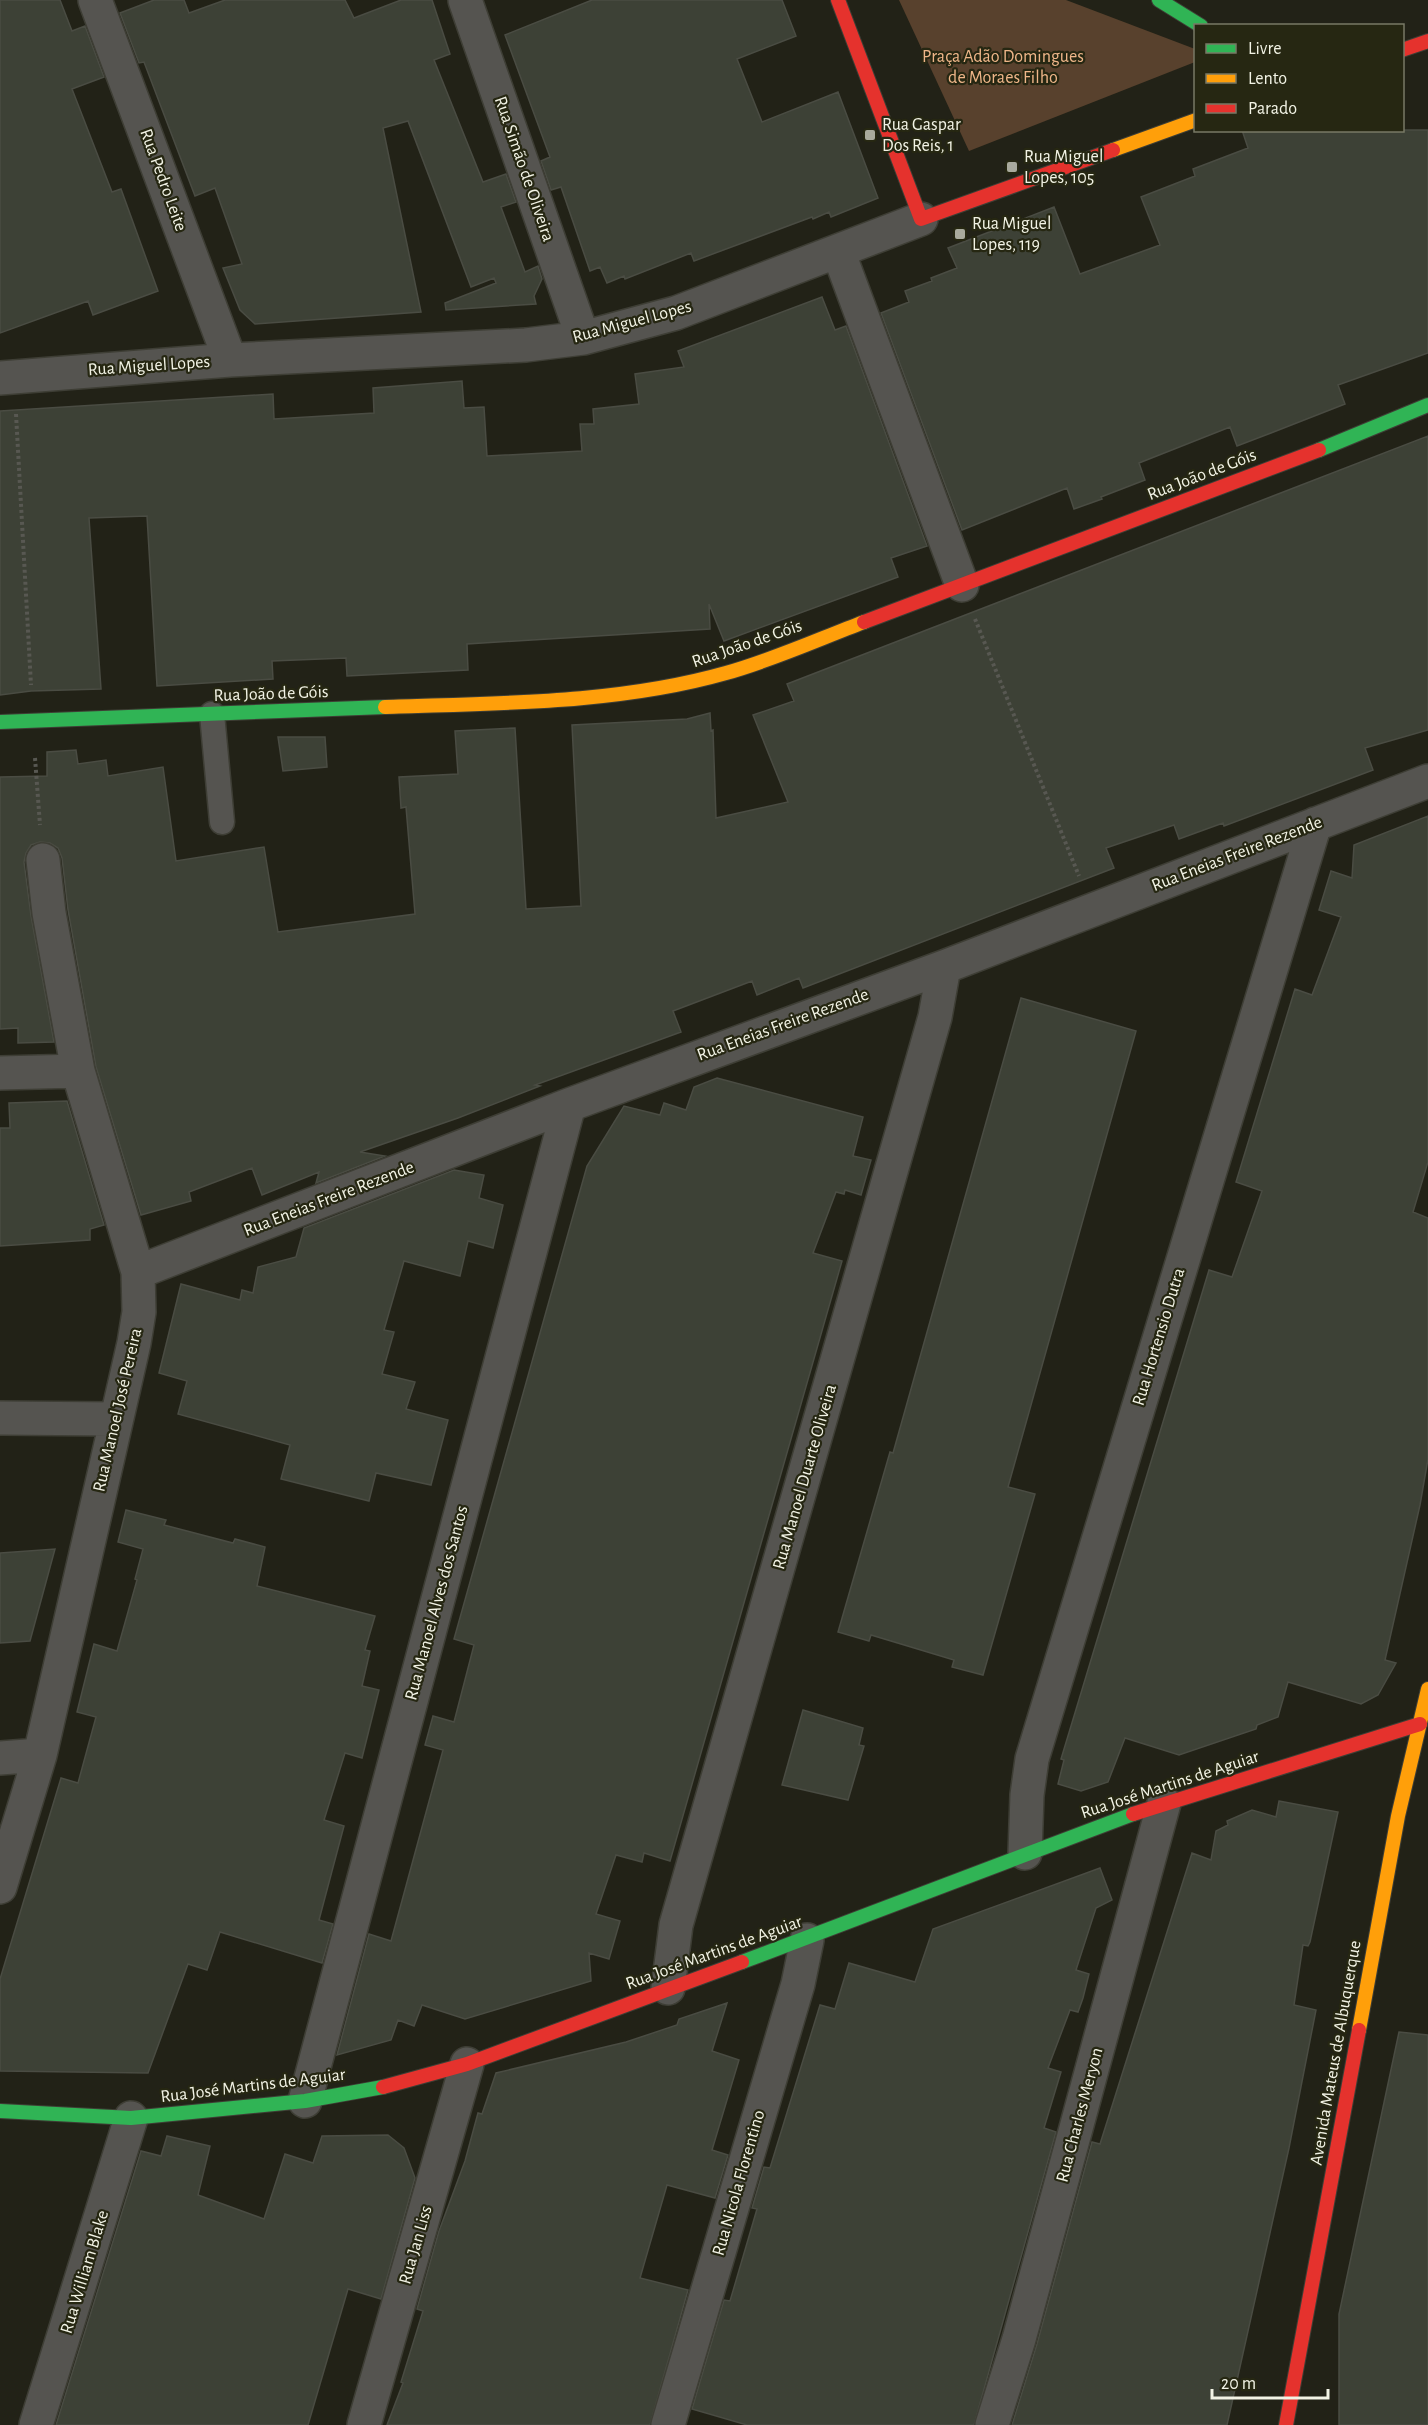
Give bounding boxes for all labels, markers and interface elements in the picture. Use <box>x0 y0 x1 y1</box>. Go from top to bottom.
legend <box>1194 24 1404 132</box>
text: Livre <box>1248 40 1282 58</box>
park label: Praça Adão Domingues de Moraes Filho <box>922 48 1084 87</box>
text: Lento <box>1248 70 1287 88</box>
street label: Rua Simão de Oliveira <box>491 94 557 244</box>
text: Parado <box>1248 100 1297 118</box>
place label: Rua Gaspar Dos Reis, 1 <box>882 116 961 155</box>
street label: Rua Pedro Leite <box>136 126 190 234</box>
marker: Rua Gaspar Dos Reis, 1 <box>863 128 877 142</box>
place label: Rua Miguel Lopes, 105 <box>1024 148 1103 187</box>
marker: Rua Miguel Lopes, 105 <box>1005 160 1019 174</box>
place label: Rua Miguel Lopes, 119 <box>972 215 1051 254</box>
marker: Rua Miguel Lopes, 119 <box>953 227 967 241</box>
street label: Rua Miguel Lopes <box>571 297 693 347</box>
street label: Rua Miguel Lopes <box>87 353 211 379</box>
street label: Rua João de Góis <box>1145 446 1259 504</box>
street label: Rua João de Góis <box>690 617 804 671</box>
street label: Rua João de Góis <box>213 683 329 705</box>
street label: Rua Eneias Freire Rezende <box>1149 813 1325 895</box>
street label: Rua Eneias Freire Rezende <box>695 986 871 1064</box>
street label: Rua Eneias Freire Rezende <box>241 1158 417 1240</box>
street label: Rua Hortensio Dutra <box>1130 1266 1188 1408</box>
street label: Rua Manoel José Pereira <box>90 1326 146 1494</box>
street label: Rua Manoel Duarte Oliveira <box>770 1382 840 1572</box>
street label: Rua Manoel Alves dos Santos <box>402 1504 472 1702</box>
street label: Rua José Martins de Aguiar <box>1079 1748 1262 1822</box>
street label: Rua José Martins de Aguiar <box>623 1913 805 1993</box>
street label: Avenida Mateus de Albuquerque <box>1307 1939 1365 2167</box>
street label: Rua Charles Meryon <box>1053 2046 1107 2184</box>
street label: Rua José Martins de Aguiar <box>159 2066 347 2106</box>
street label: Rua Nicola Florentino <box>710 2108 768 2258</box>
street label: Rua Jan Liss <box>396 2204 436 2286</box>
street label: Rua William Blake <box>58 2208 112 2336</box>
scale bar <box>1212 2362 1328 2400</box>
text: 20 m <box>1221 2375 1256 2393</box>

